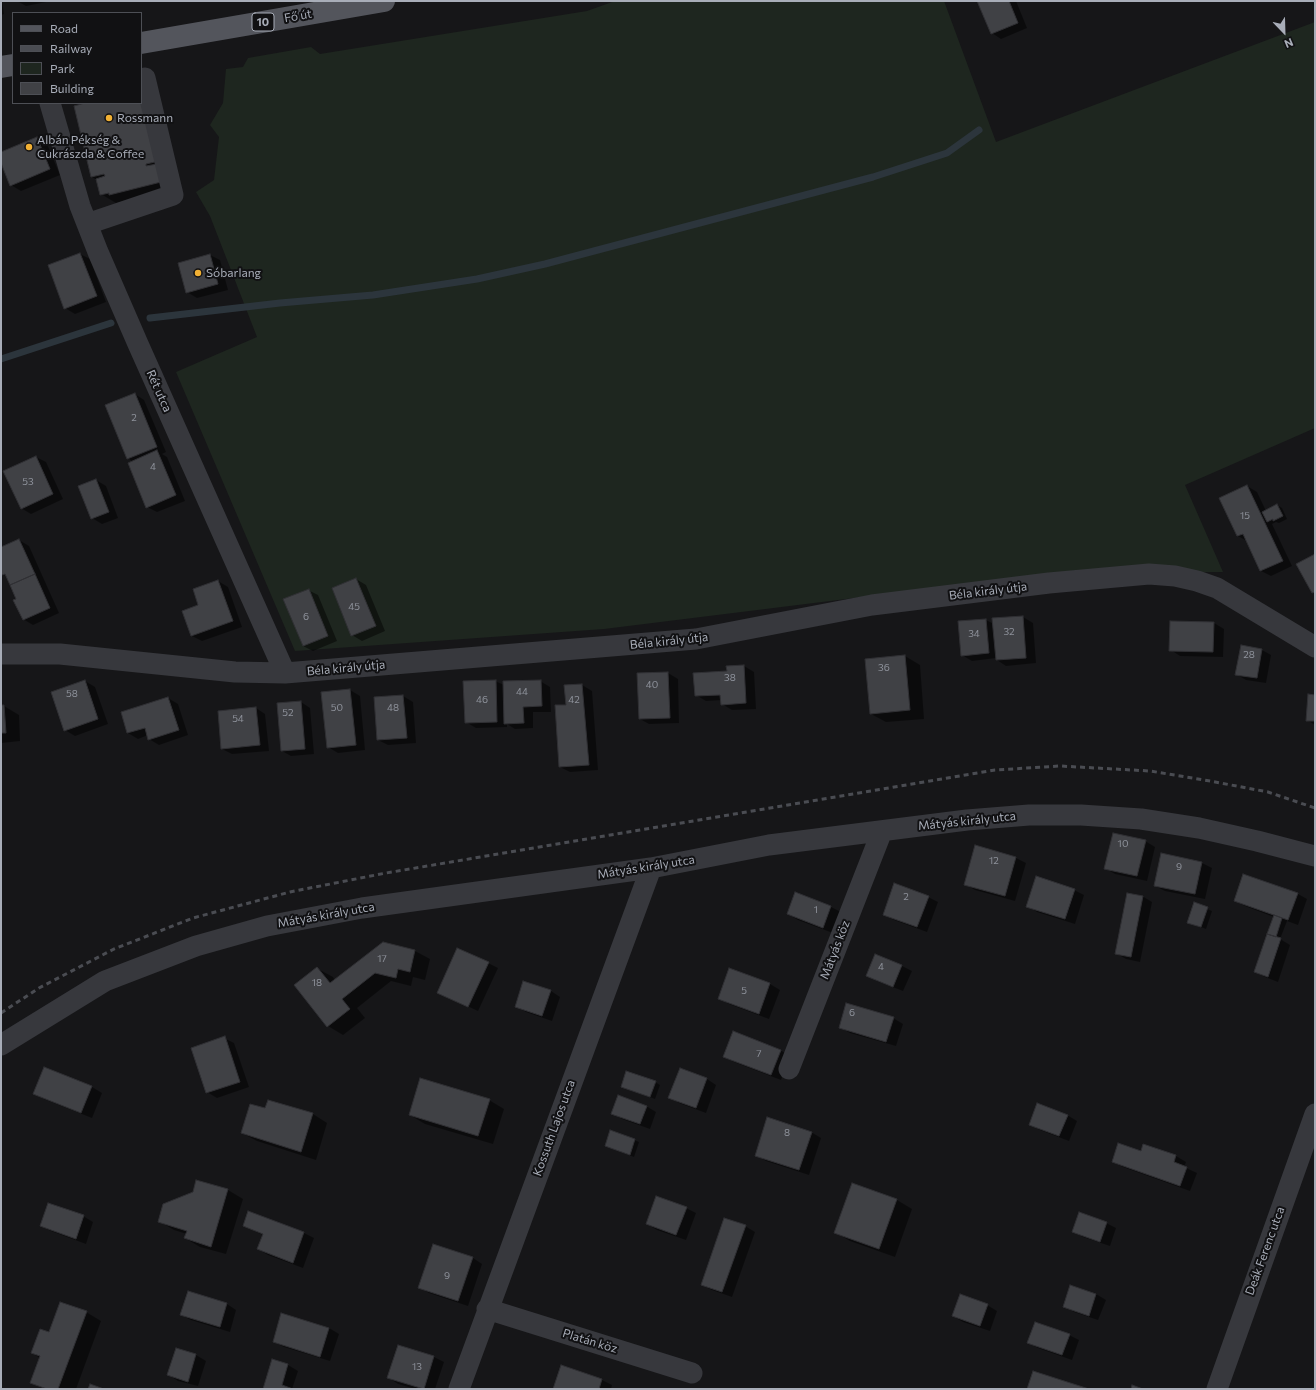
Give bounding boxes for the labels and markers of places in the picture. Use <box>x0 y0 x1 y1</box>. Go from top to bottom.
place label: Rossmann <box>117 111 173 125</box>
marker: Rossmann <box>104 113 114 123</box>
place label: Albán Pékség & Cukrászda & Coffee <box>37 133 144 161</box>
marker: Albán Pékség & Cukrászda & Coffee <box>24 142 34 152</box>
place label: Sóbarlang <box>206 266 261 280</box>
marker: Sóbarlang <box>193 268 203 278</box>

